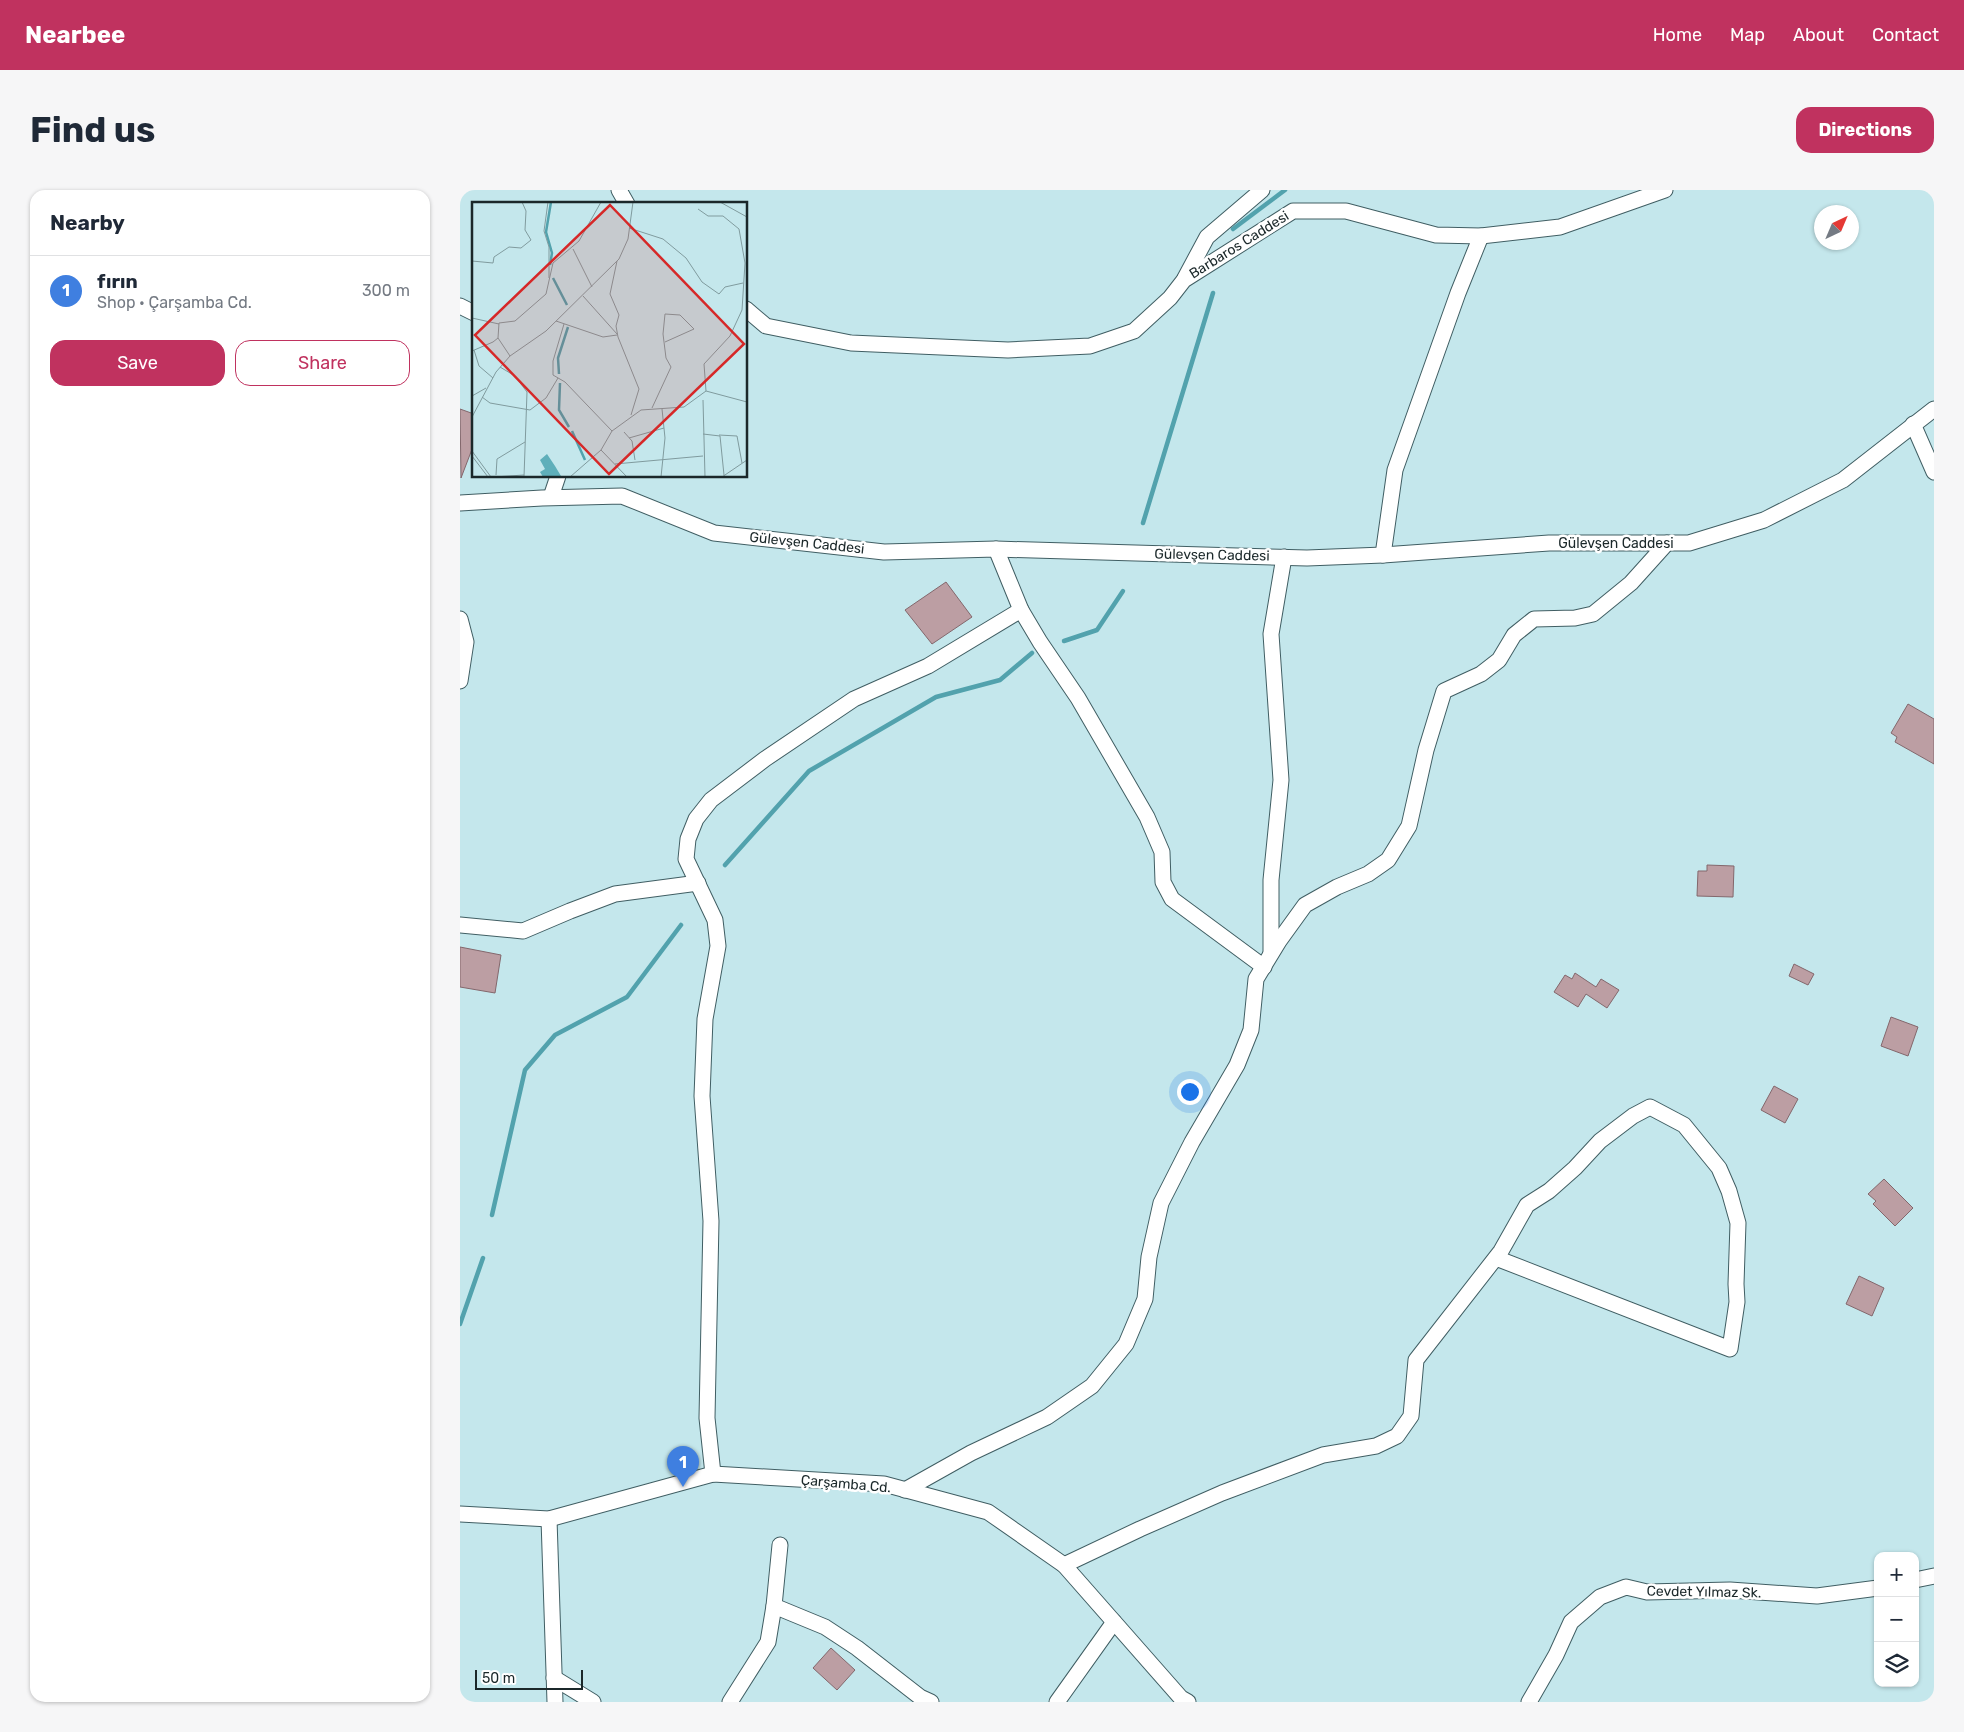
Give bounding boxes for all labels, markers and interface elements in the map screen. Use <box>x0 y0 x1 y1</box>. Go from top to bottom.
text: Nearbee <box>25 21 125 49</box>
text: Home <box>1653 24 1702 46</box>
text: Map <box>1730 24 1765 46</box>
text: About <box>1793 24 1844 46</box>
text: Contact <box>1872 24 1939 46</box>
button: Directions <box>1796 107 1934 153</box>
text: Find us <box>30 109 155 151</box>
inset map <box>472 202 748 478</box>
north arrow <box>1814 205 1859 250</box>
street label: Barbaros Caddesi <box>1186 207 1292 283</box>
text: Nearby <box>50 210 125 235</box>
text: fırın <box>97 270 138 293</box>
text: 1 <box>62 281 70 300</box>
text: 300 m <box>362 281 410 300</box>
text: Shop · Çarşamba Cd. <box>97 293 252 312</box>
button: Save <box>50 340 225 386</box>
button: Share <box>235 340 410 386</box>
street label: Gülevşen Caddesi <box>749 529 865 557</box>
street label: Gülevşen Caddesi <box>1558 535 1674 552</box>
street label: Gülevşen Caddesi <box>1154 545 1270 565</box>
your location <box>1177 1079 1203 1105</box>
pin: 1 <box>667 1446 699 1487</box>
street label: Çarşamba Cd. <box>800 1472 892 1496</box>
map controls <box>1874 1552 1919 1687</box>
button: + <box>1874 1552 1919 1597</box>
street label: Cevdet Yılmaz Sk. <box>1646 1582 1762 1602</box>
button: − <box>1874 1597 1919 1642</box>
button: layers <box>1874 1642 1919 1687</box>
scale bar <box>475 1667 582 1690</box>
text: 50 m <box>482 1670 515 1687</box>

